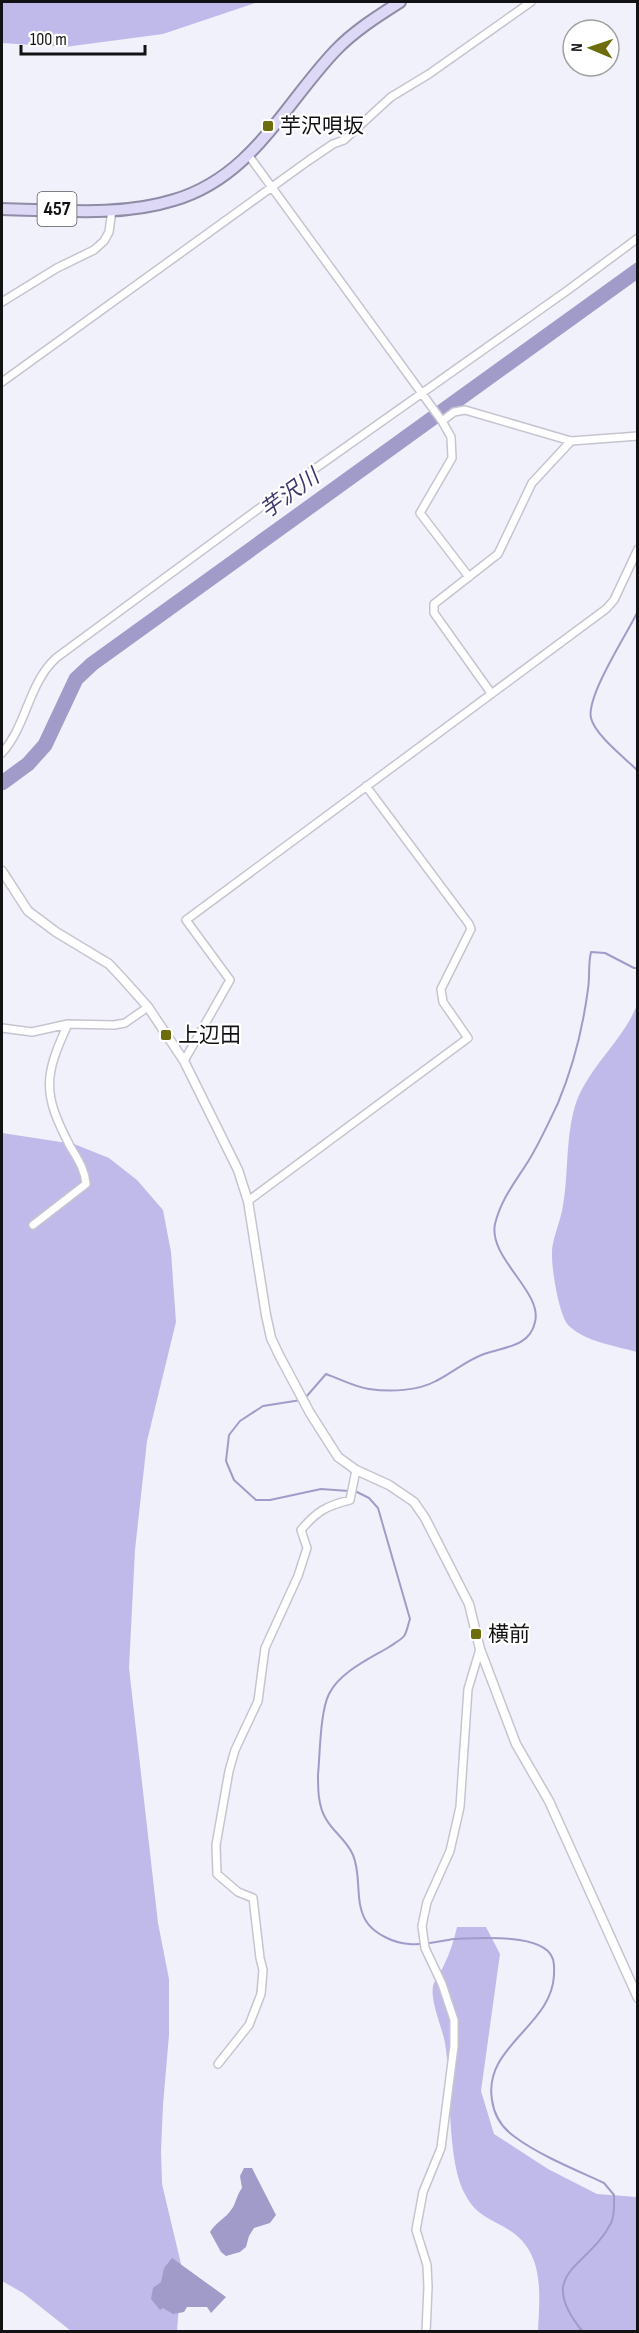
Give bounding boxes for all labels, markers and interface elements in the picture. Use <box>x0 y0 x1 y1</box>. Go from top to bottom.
scale bar <box>21 18 146 56</box>
north arrow <box>561 18 621 78</box>
text: 100 m <box>30 29 67 50</box>
text: N <box>568 43 587 52</box>
place label: 芋沢唄坂 <box>280 114 364 139</box>
marker: 芋沢唄坂 <box>261 119 275 133</box>
road number: 457 <box>38 192 76 226</box>
water label: 芋沢川 <box>255 463 326 524</box>
place label: 上辺田 <box>178 1023 241 1048</box>
marker: 上辺田 <box>159 1028 173 1042</box>
place label: 横前 <box>488 1622 530 1647</box>
marker: 横前 <box>469 1627 483 1641</box>

